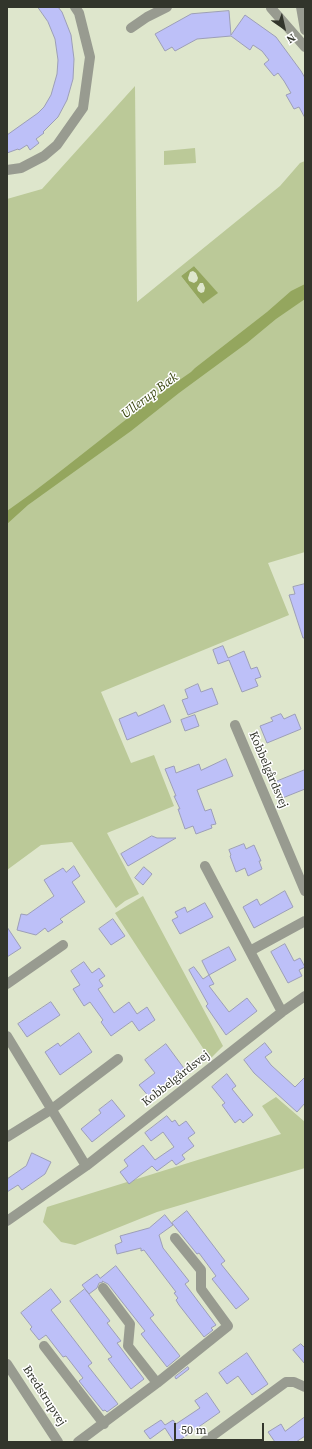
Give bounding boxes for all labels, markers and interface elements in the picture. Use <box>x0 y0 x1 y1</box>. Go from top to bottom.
north arrow <box>264 8 304 48</box>
text: N <box>283 30 299 47</box>
water label: Ullerup Bæk <box>119 370 181 422</box>
street label: Kobbelgårdsvej <box>245 730 291 810</box>
street label: Kobbelgårdsvej <box>139 1048 213 1110</box>
street label: Bredstrupvej <box>19 1363 69 1429</box>
scale bar <box>176 1415 266 1441</box>
text: 50 m <box>181 1422 207 1438</box>

